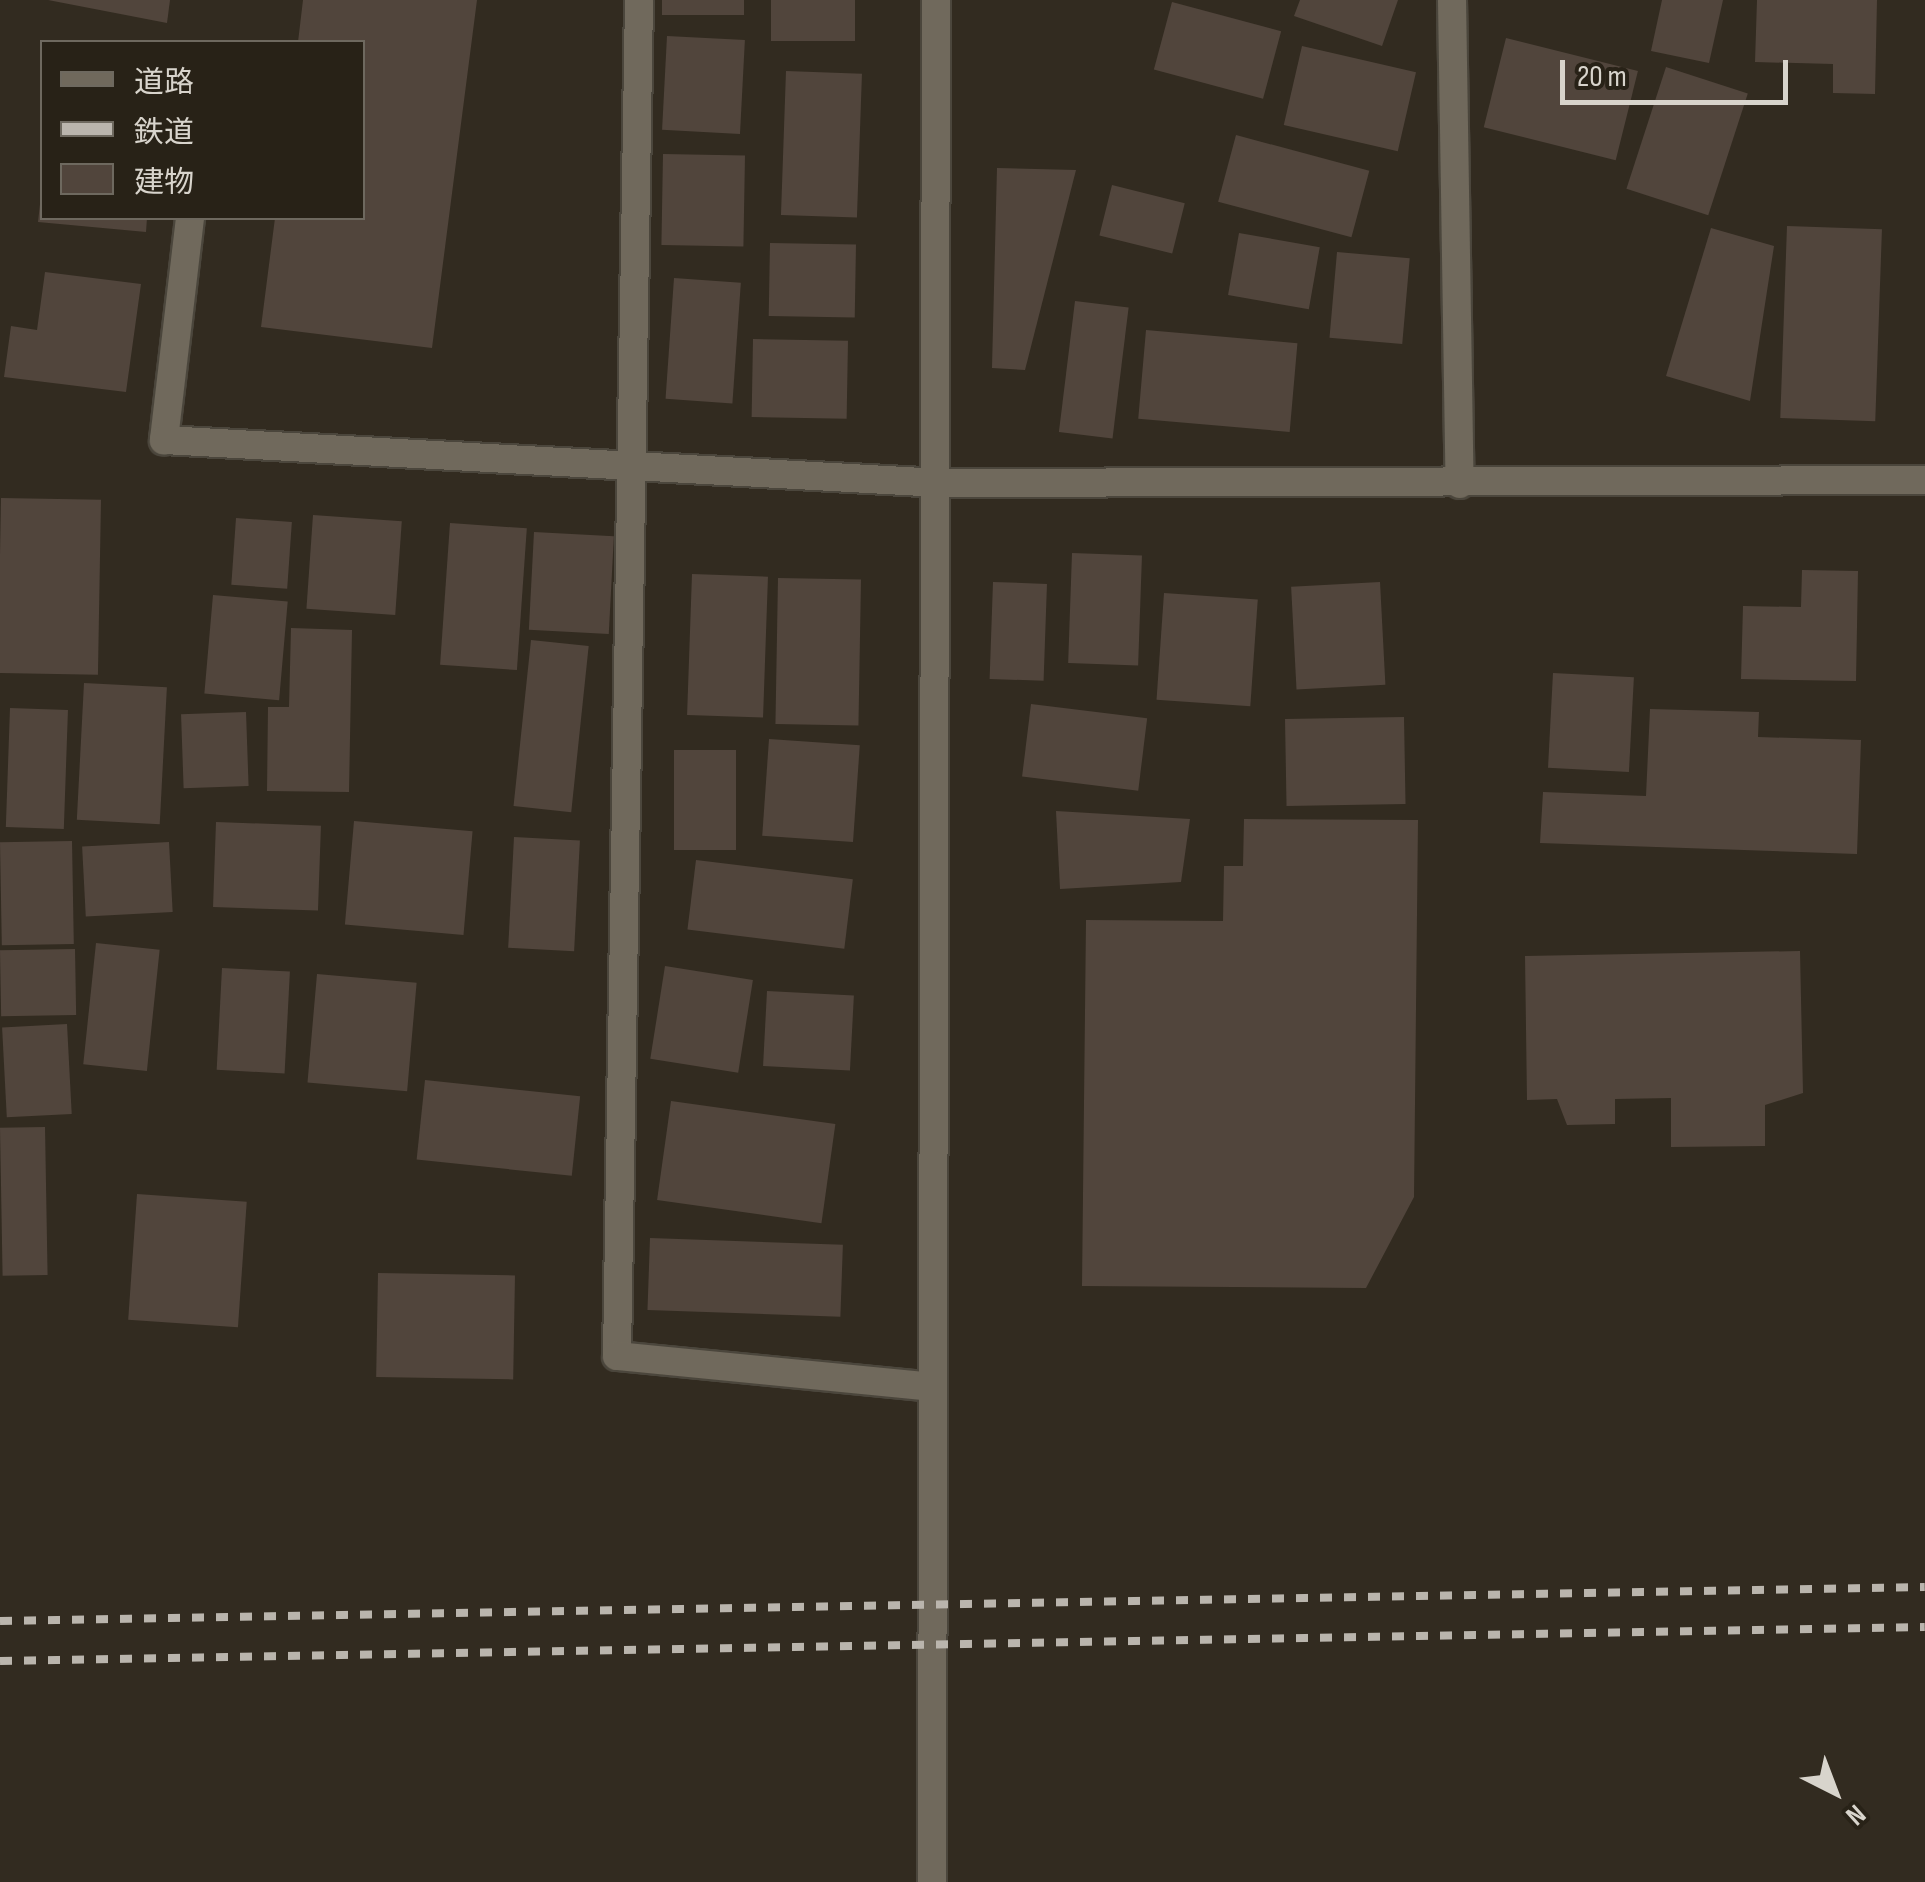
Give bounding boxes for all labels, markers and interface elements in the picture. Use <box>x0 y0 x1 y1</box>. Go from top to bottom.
legend <box>40 40 365 220</box>
scale bar <box>1565 40 1792 102</box>
text: 20 m <box>1577 59 1627 95</box>
text: 道路 <box>134 65 194 101</box>
text: 鉄道 <box>134 115 194 151</box>
text: 建物 <box>134 165 194 201</box>
north arrow <box>1785 1742 1885 1842</box>
text: N <box>1839 1797 1872 1832</box>

